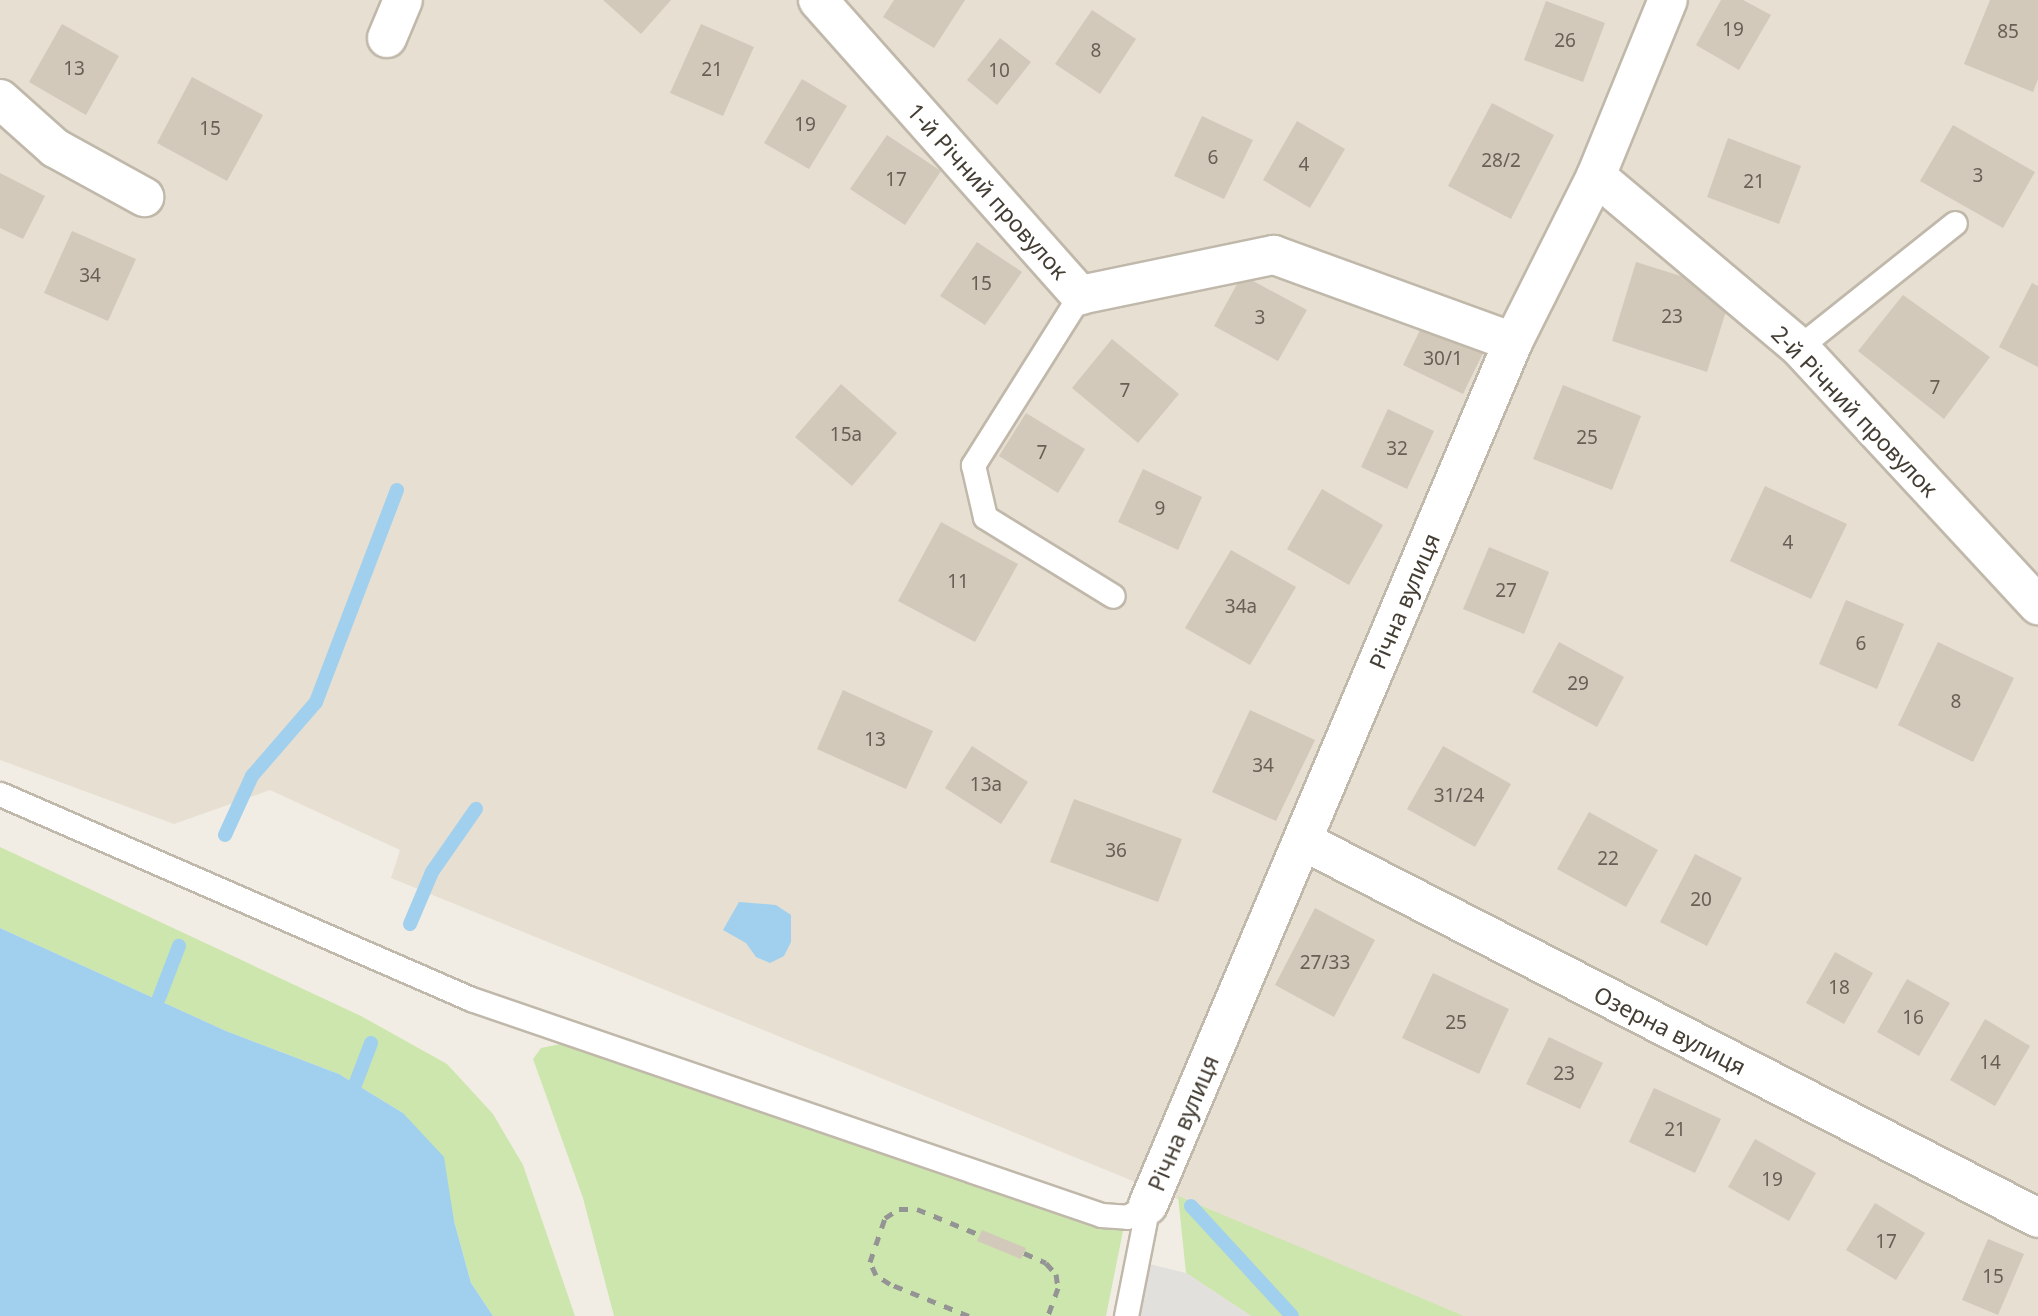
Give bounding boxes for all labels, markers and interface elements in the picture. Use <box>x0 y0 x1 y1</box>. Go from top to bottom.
house number: 19 <box>1722 19 1744 41</box>
house number: 85 <box>1997 21 2019 43</box>
house number: 26 <box>1554 30 1576 52</box>
house number: 8 <box>1091 40 1101 62</box>
house number: 13 <box>63 58 85 80</box>
house number: 21 <box>701 59 723 81</box>
house number: 10 <box>988 60 1010 82</box>
street label: 1-й Річний провулок <box>902 97 1074 285</box>
house number: 19 <box>794 114 816 136</box>
house number: 15 <box>199 118 221 140</box>
house number: 6 <box>1208 147 1218 169</box>
house number: 28/2 <box>1481 150 1521 172</box>
house number: 4 <box>1299 154 1309 176</box>
house number: 3 <box>1973 165 1983 187</box>
house number: 17 <box>885 169 907 191</box>
house number: 21 <box>1743 171 1765 193</box>
house number: 34 <box>79 265 101 287</box>
house number: 15 <box>970 273 992 295</box>
house number: 23 <box>1661 306 1683 328</box>
house number: 3 <box>1255 307 1265 329</box>
street label: 2-й Річний провулок <box>1766 320 1944 502</box>
house number: 30/1 <box>1423 348 1463 370</box>
house number: 7 <box>1930 377 1940 399</box>
house number: 7 <box>1120 380 1130 402</box>
house number: 15а <box>830 424 862 446</box>
house number: 25 <box>1576 427 1598 449</box>
house number: 32 <box>1386 438 1408 460</box>
house number: 7 <box>1037 442 1047 464</box>
house number: 9 <box>1155 498 1165 520</box>
street label: Річна вулиця <box>1363 529 1445 673</box>
house number: 4 <box>1783 532 1793 554</box>
house number: 11 <box>947 571 969 593</box>
house number: 27 <box>1495 580 1517 602</box>
house number: 34а <box>1225 596 1257 618</box>
house number: 6 <box>1856 633 1866 655</box>
house number: 29 <box>1567 673 1589 695</box>
house number: 8 <box>1951 691 1961 713</box>
house number: 13 <box>864 729 886 751</box>
house number: 34 <box>1252 755 1274 777</box>
house number: 13а <box>970 774 1002 796</box>
house number: 31/24 <box>1434 785 1484 807</box>
house number: 36 <box>1105 840 1127 862</box>
house number: 22 <box>1597 848 1619 870</box>
house number: 20 <box>1690 889 1712 911</box>
house number: 27/33 <box>1300 952 1350 974</box>
house number: 18 <box>1828 977 1850 999</box>
street label: Озерна вулиця <box>1589 980 1751 1080</box>
house number: 16 <box>1902 1007 1924 1029</box>
house number: 25 <box>1445 1012 1467 1034</box>
street label: Річна вулиця <box>1142 1051 1224 1195</box>
house number: 14 <box>1979 1052 2001 1074</box>
house number: 23 <box>1553 1063 1575 1085</box>
house number: 21 <box>1664 1119 1686 1141</box>
house number: 19 <box>1761 1169 1783 1191</box>
house number: 17 <box>1875 1231 1897 1253</box>
house number: 15 <box>1982 1266 2004 1288</box>

